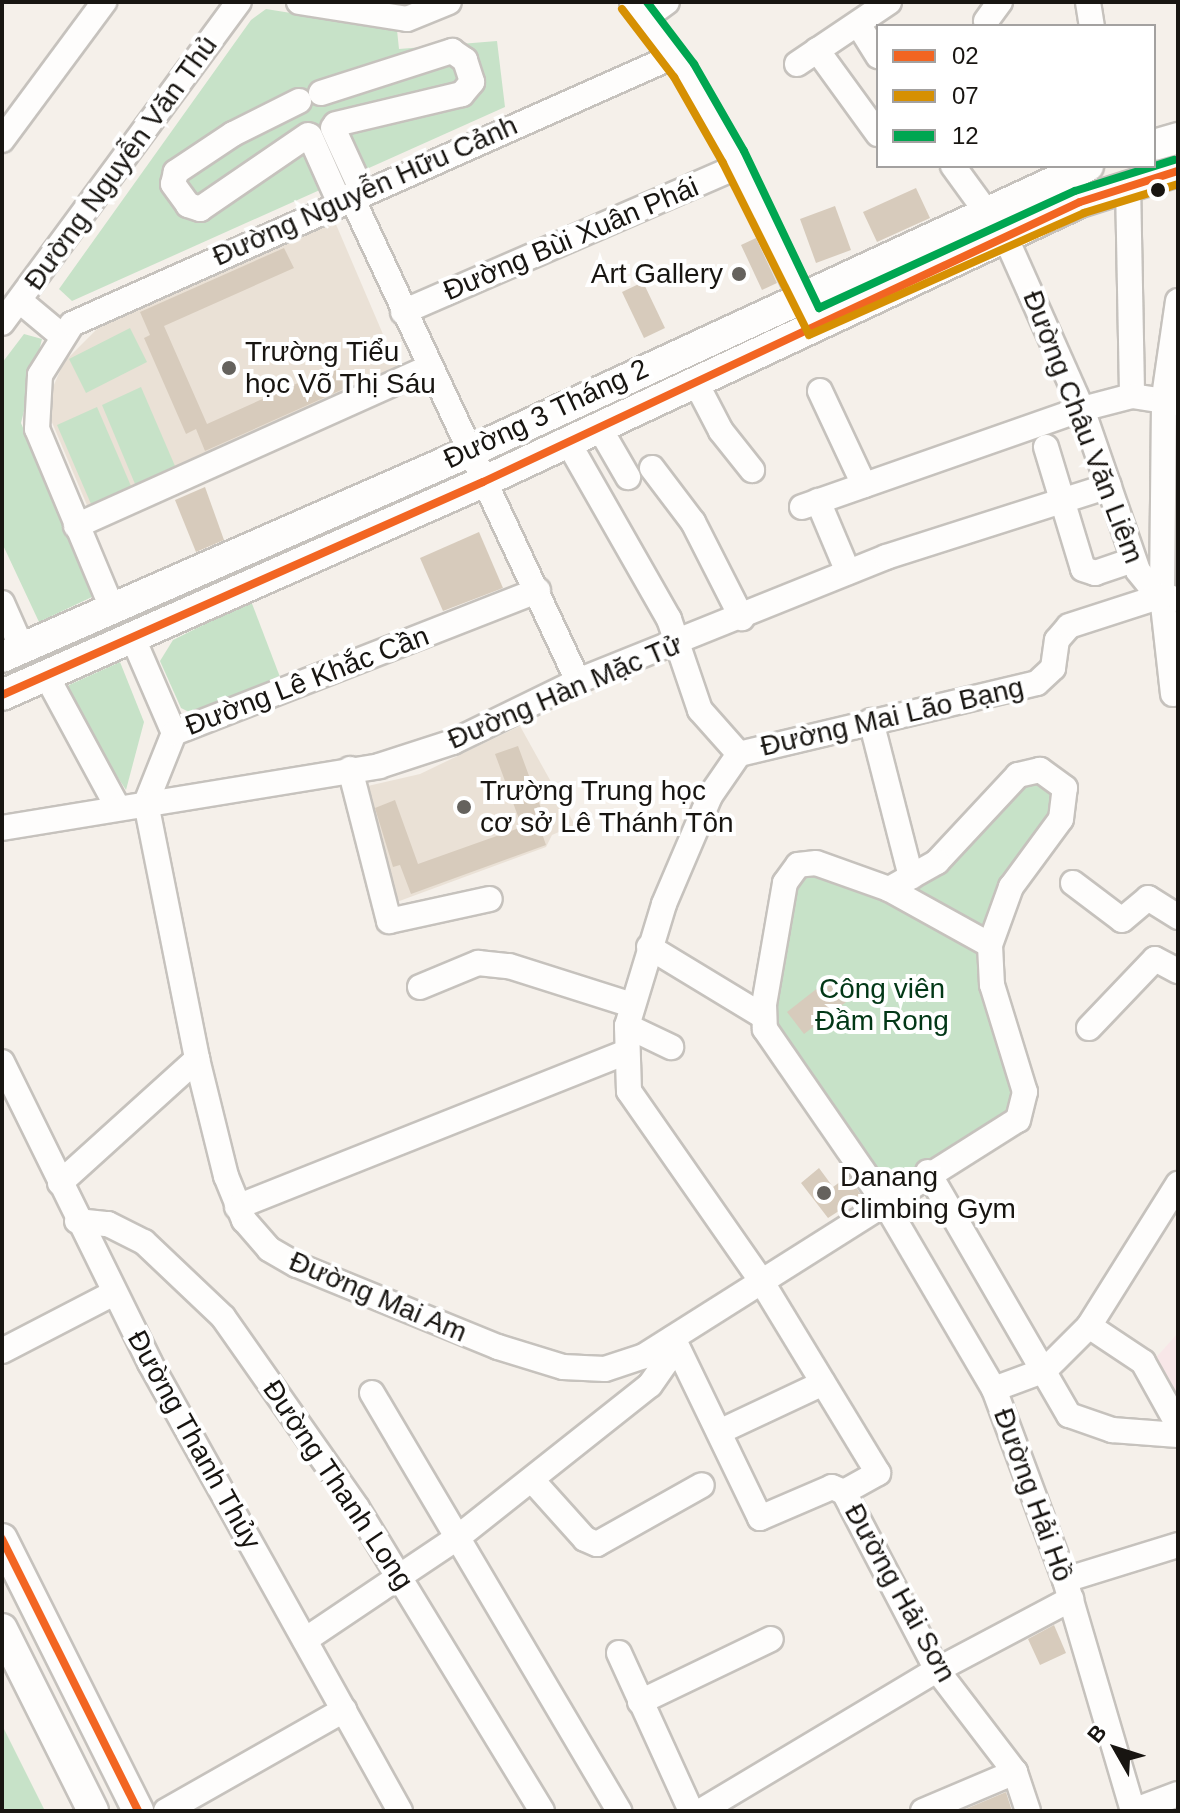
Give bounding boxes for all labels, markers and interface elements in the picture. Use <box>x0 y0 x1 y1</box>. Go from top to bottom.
legend <box>876 24 1156 168</box>
street label: Đường Nguyễn Văn Thủ <box>17 29 225 297</box>
text: 02 <box>952 42 979 69</box>
text: 07 <box>952 82 979 109</box>
street label: Đường Nguyễn Hữu Cảnh <box>208 109 522 273</box>
text: 12 <box>952 122 979 149</box>
street label: Đường Bùi Xuân Phái <box>438 170 704 308</box>
unlabelled marker <box>1150 182 1166 198</box>
place label: Art Gallery <box>591 257 723 291</box>
marker: Art Gallery <box>730 265 748 283</box>
street label: Đường Châu Văn Liêm <box>1015 286 1151 568</box>
place label: Trường Tiểu học Võ Thị Sáu <box>245 335 436 401</box>
street label: Đường 3 Tháng 2 <box>438 352 654 476</box>
marker: Trường Tiểu học Võ Thị Sáu <box>220 359 238 377</box>
street label: Đường Lê Khắc Cần <box>180 619 434 743</box>
street label: Đường Hàn Mặc Tử <box>442 627 688 757</box>
street label: Đường Mai Lão Bạng <box>757 670 1027 764</box>
place label: Trường Trung học cơ sở Lê Thánh Tôn <box>480 774 735 840</box>
marker: Trường Trung học cơ sở Lê Thánh Tôn <box>455 798 473 816</box>
park label: Công viên Đầm Rong <box>815 972 949 1038</box>
place label: Danang Climbing Gym <box>840 1160 1016 1226</box>
marker: Danang Climbing Gym <box>815 1184 833 1202</box>
street label: Đường Mai Am <box>283 1244 473 1350</box>
street label: Đường Thanh Thủy <box>120 1324 268 1556</box>
street label: Đường Thanh Long <box>255 1374 421 1596</box>
street label: Đường Hải Hồ <box>986 1404 1080 1586</box>
street label: Đường Hải Sơn <box>837 1498 963 1688</box>
north arrow <box>1076 1709 1156 1789</box>
text: B <box>1082 1720 1112 1748</box>

